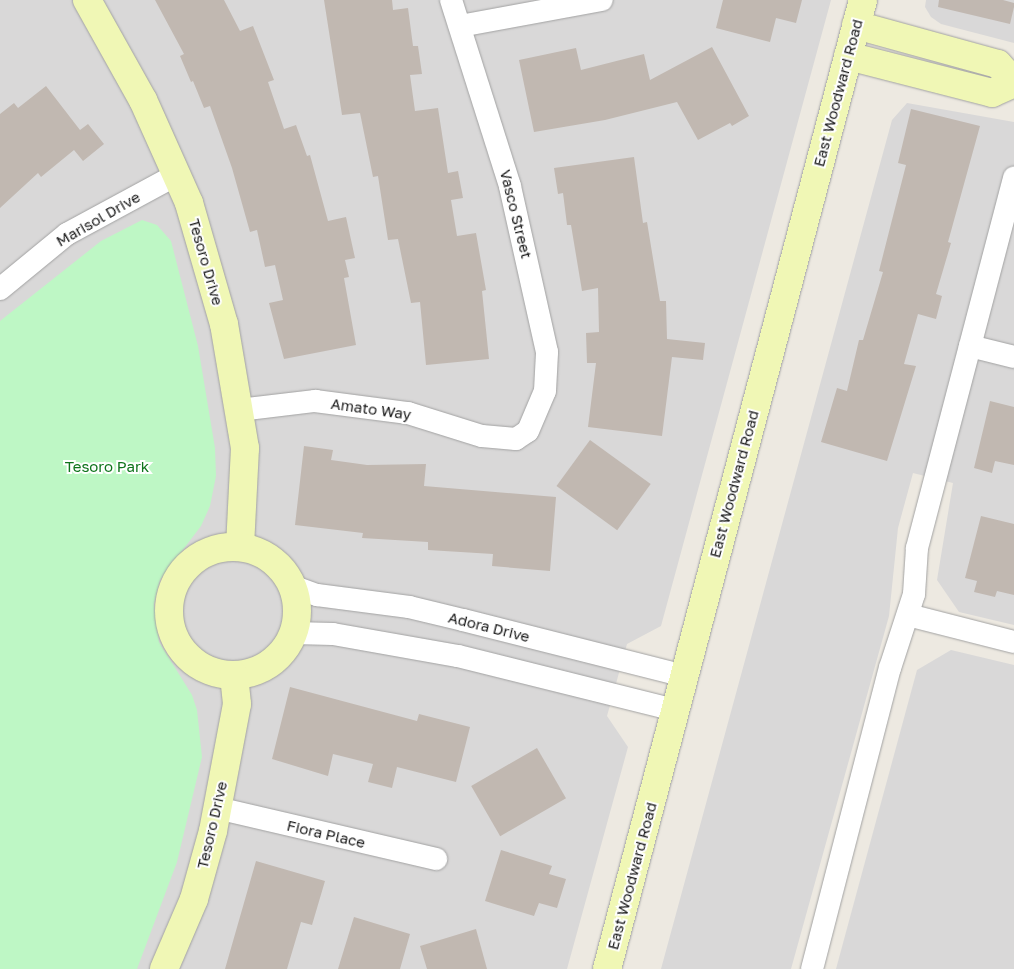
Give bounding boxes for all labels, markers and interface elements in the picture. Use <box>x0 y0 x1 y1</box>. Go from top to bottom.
street label: East Woodward Road <box>810 17 866 169</box>
street label: Vasco Street <box>496 168 536 260</box>
street label: Marisol Drive <box>53 188 143 250</box>
street label: Tesoro Drive <box>185 217 227 307</box>
street label: Amato Way <box>330 394 412 424</box>
street label: East Woodward Road <box>706 408 762 560</box>
park label: Tesoro Park <box>65 458 149 476</box>
street label: Adora Drive <box>446 608 532 646</box>
street label: Tesoro Drive <box>193 780 231 870</box>
street label: East Woodward Road <box>604 800 660 952</box>
street label: Fiora Place <box>285 816 367 852</box>

